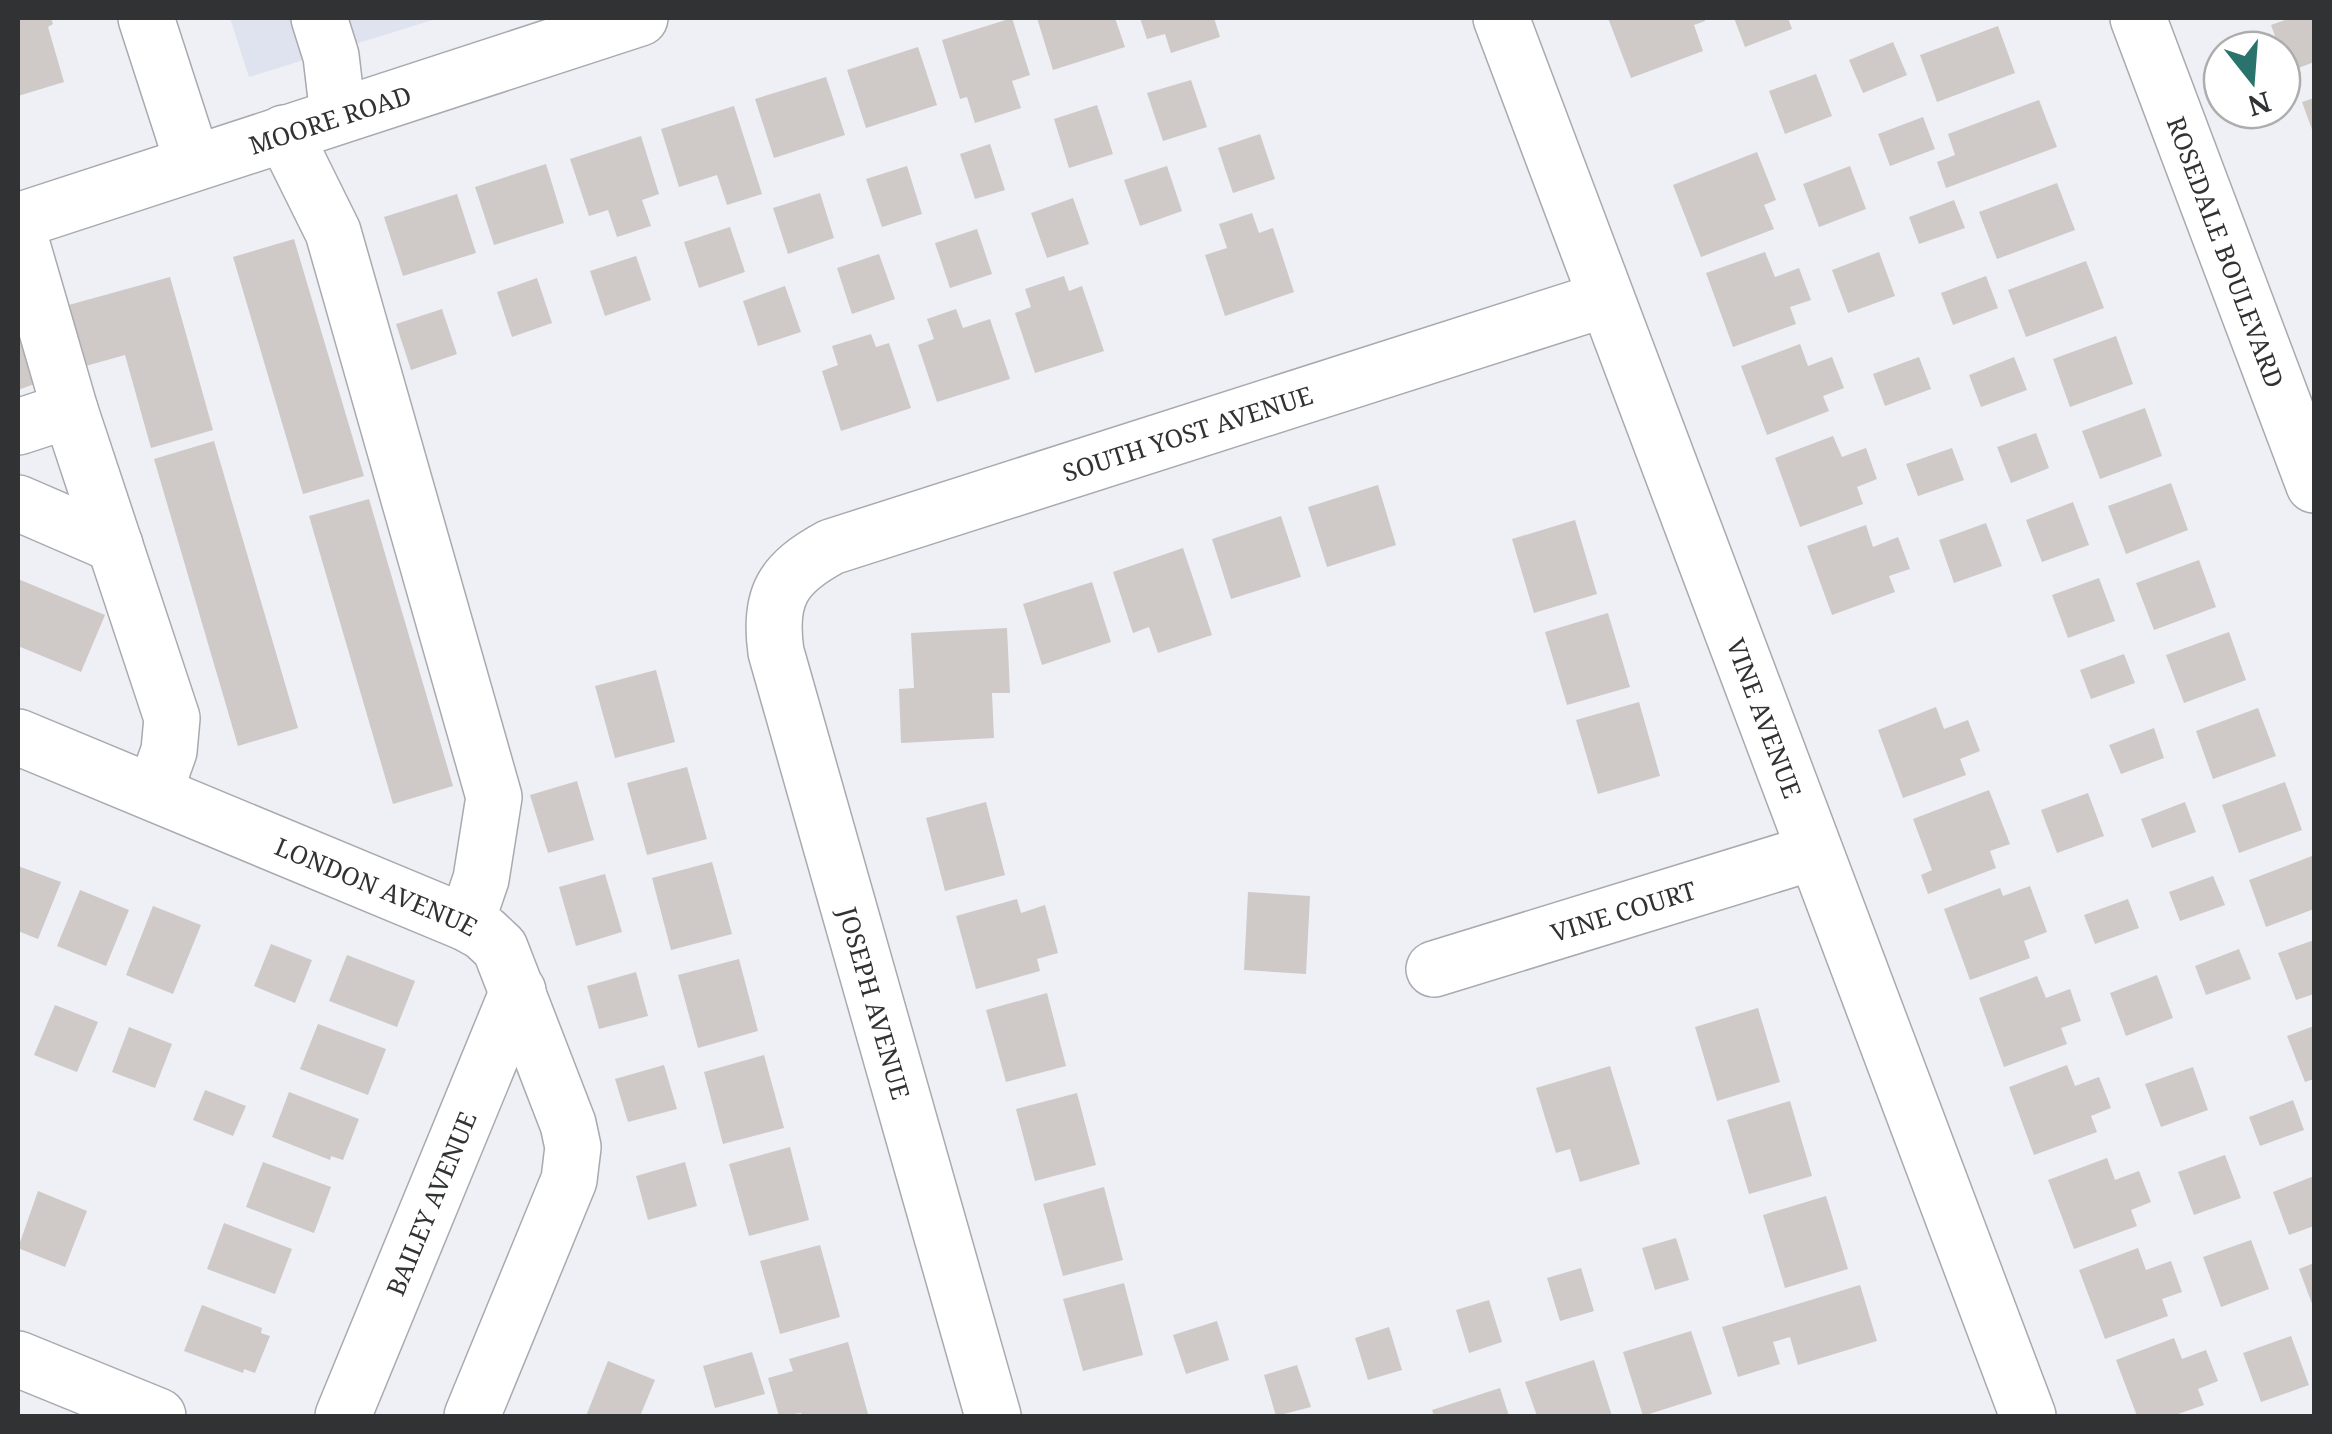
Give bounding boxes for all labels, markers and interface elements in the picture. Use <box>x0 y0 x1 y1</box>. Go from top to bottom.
north arrow <box>2202 30 2302 130</box>
street label: MOORE ROAD <box>244 77 415 162</box>
text: N <box>2243 83 2276 126</box>
street label: ROSEDALE BOULEVARD <box>2160 112 2293 392</box>
street label: SOUTH YOST AVENUE <box>1058 377 1317 489</box>
street label: VINE AVENUE <box>1719 633 1810 802</box>
street label: LONDON AVENUE <box>270 829 484 943</box>
street label: VINE COURT <box>1546 872 1700 949</box>
street label: JOSEPH AVENUE <box>831 902 919 1103</box>
street label: BAILEY AVENUE <box>378 1106 484 1301</box>

